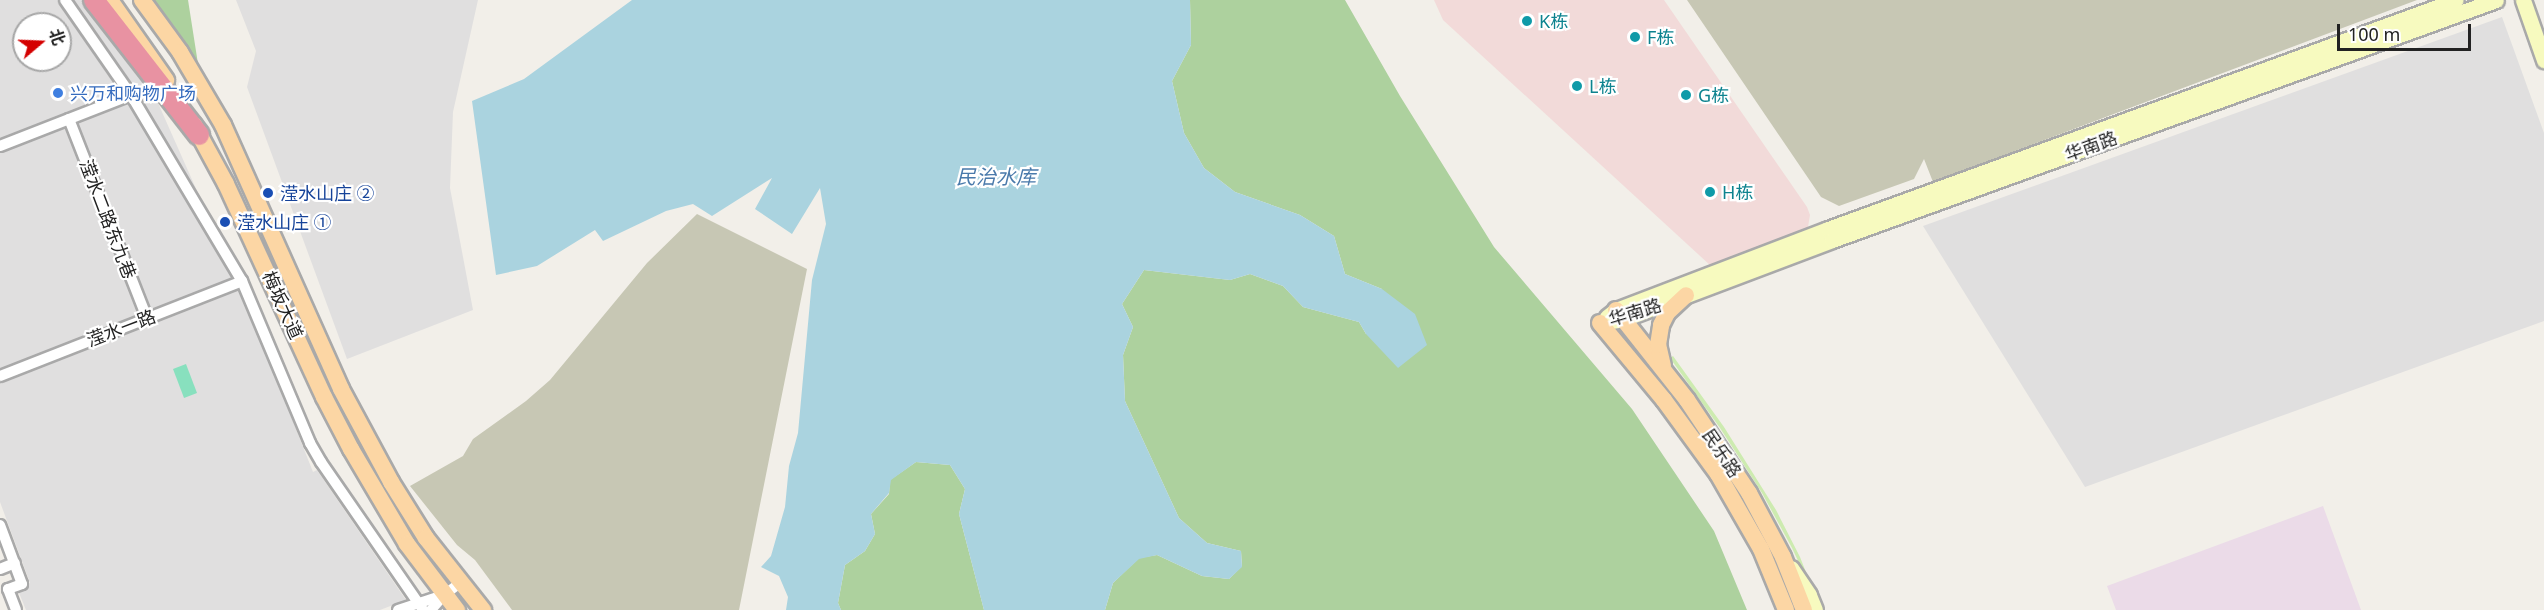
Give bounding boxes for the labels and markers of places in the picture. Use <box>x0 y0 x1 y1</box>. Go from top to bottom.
place label: K栋 <box>1539 10 1568 32</box>
marker: K栋 <box>1520 14 1534 28</box>
place label: F栋 <box>1647 26 1674 48</box>
marker: F栋 <box>1628 30 1642 44</box>
place label: L栋 <box>1589 75 1616 97</box>
marker: L栋 <box>1570 79 1584 93</box>
place label: 兴万和购物广场 <box>70 82 196 104</box>
place label: G栋 <box>1698 84 1729 106</box>
marker: 兴万和购物广场 <box>51 86 65 100</box>
marker: G栋 <box>1679 88 1693 102</box>
place label: H栋 <box>1722 181 1753 203</box>
place label: 滢水山庄 ② <box>280 182 375 204</box>
marker: H栋 <box>1703 185 1717 199</box>
marker: 滢水山庄 ② <box>261 186 275 200</box>
place label: 滢水山庄 ① <box>237 211 332 233</box>
marker: 滢水山庄 ① <box>218 215 232 229</box>

